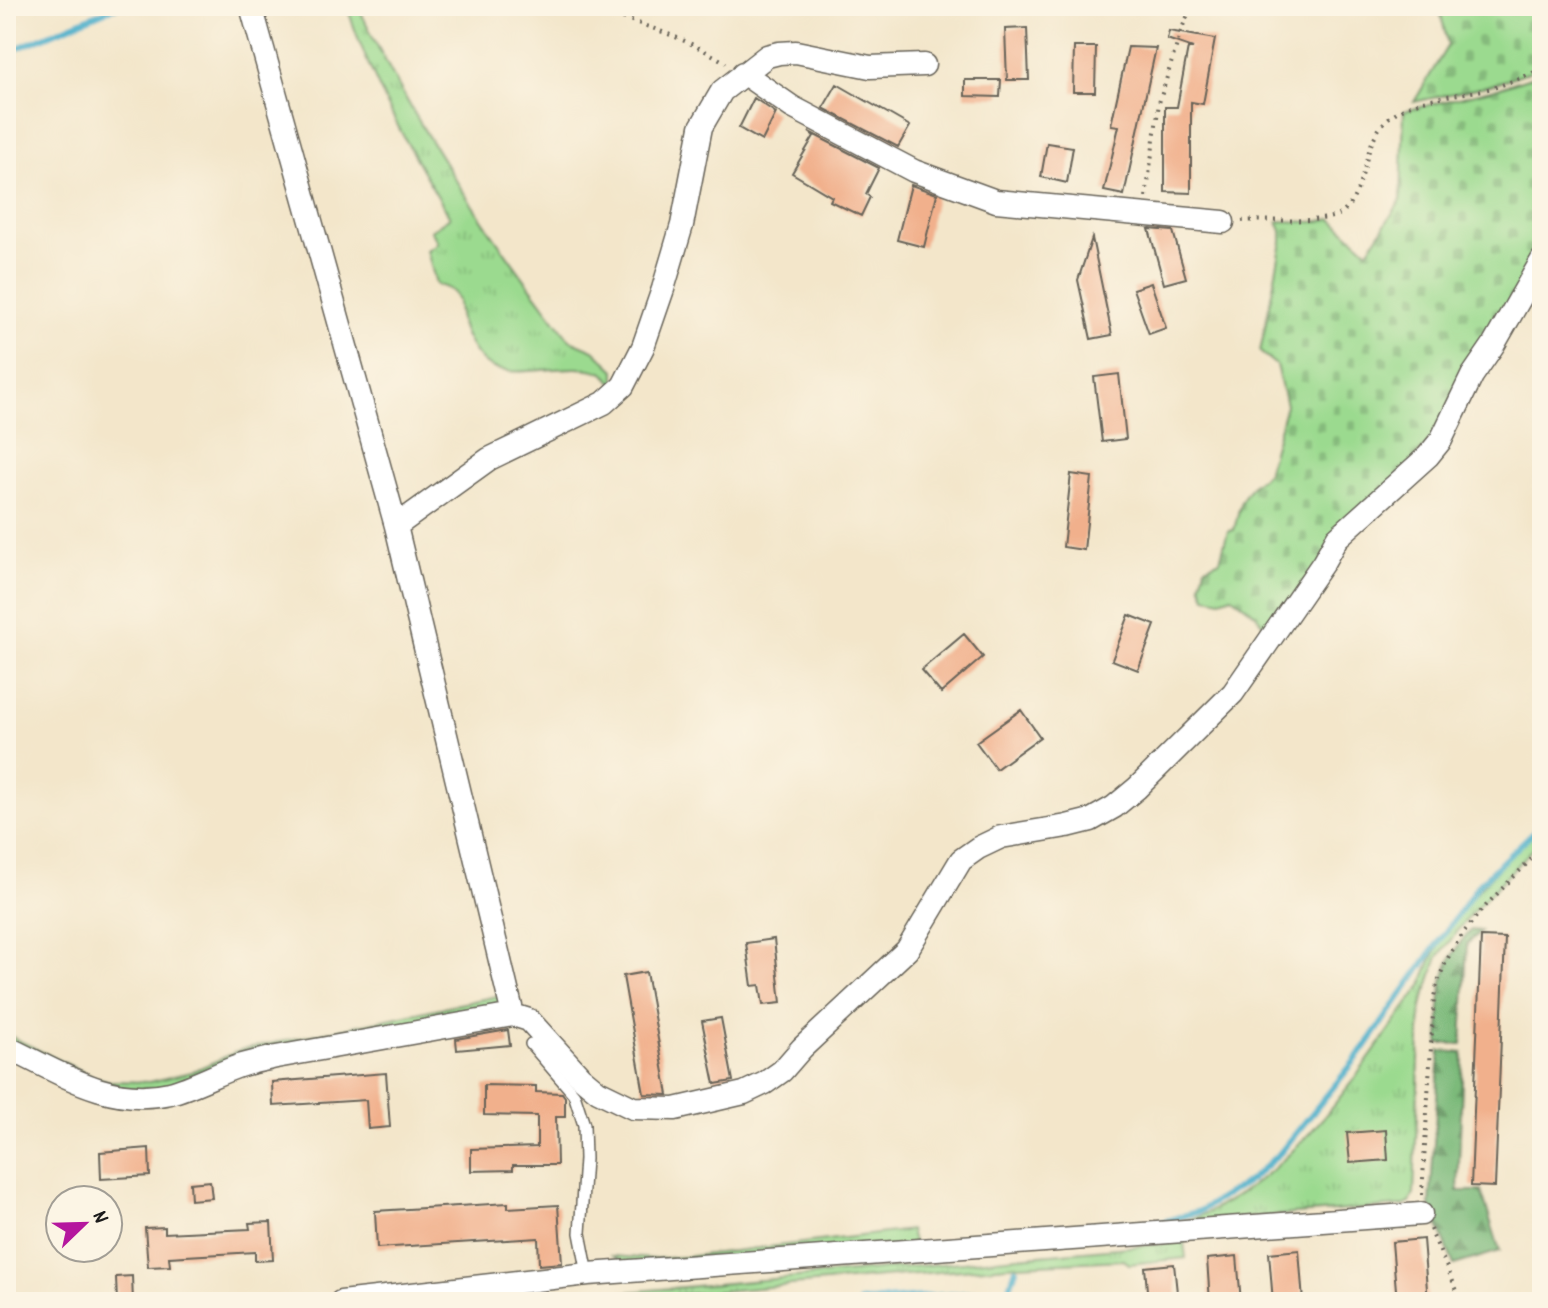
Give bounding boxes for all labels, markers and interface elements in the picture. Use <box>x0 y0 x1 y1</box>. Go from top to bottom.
north arrow <box>44 1184 124 1264</box>
text: N <box>83 1206 116 1229</box>

